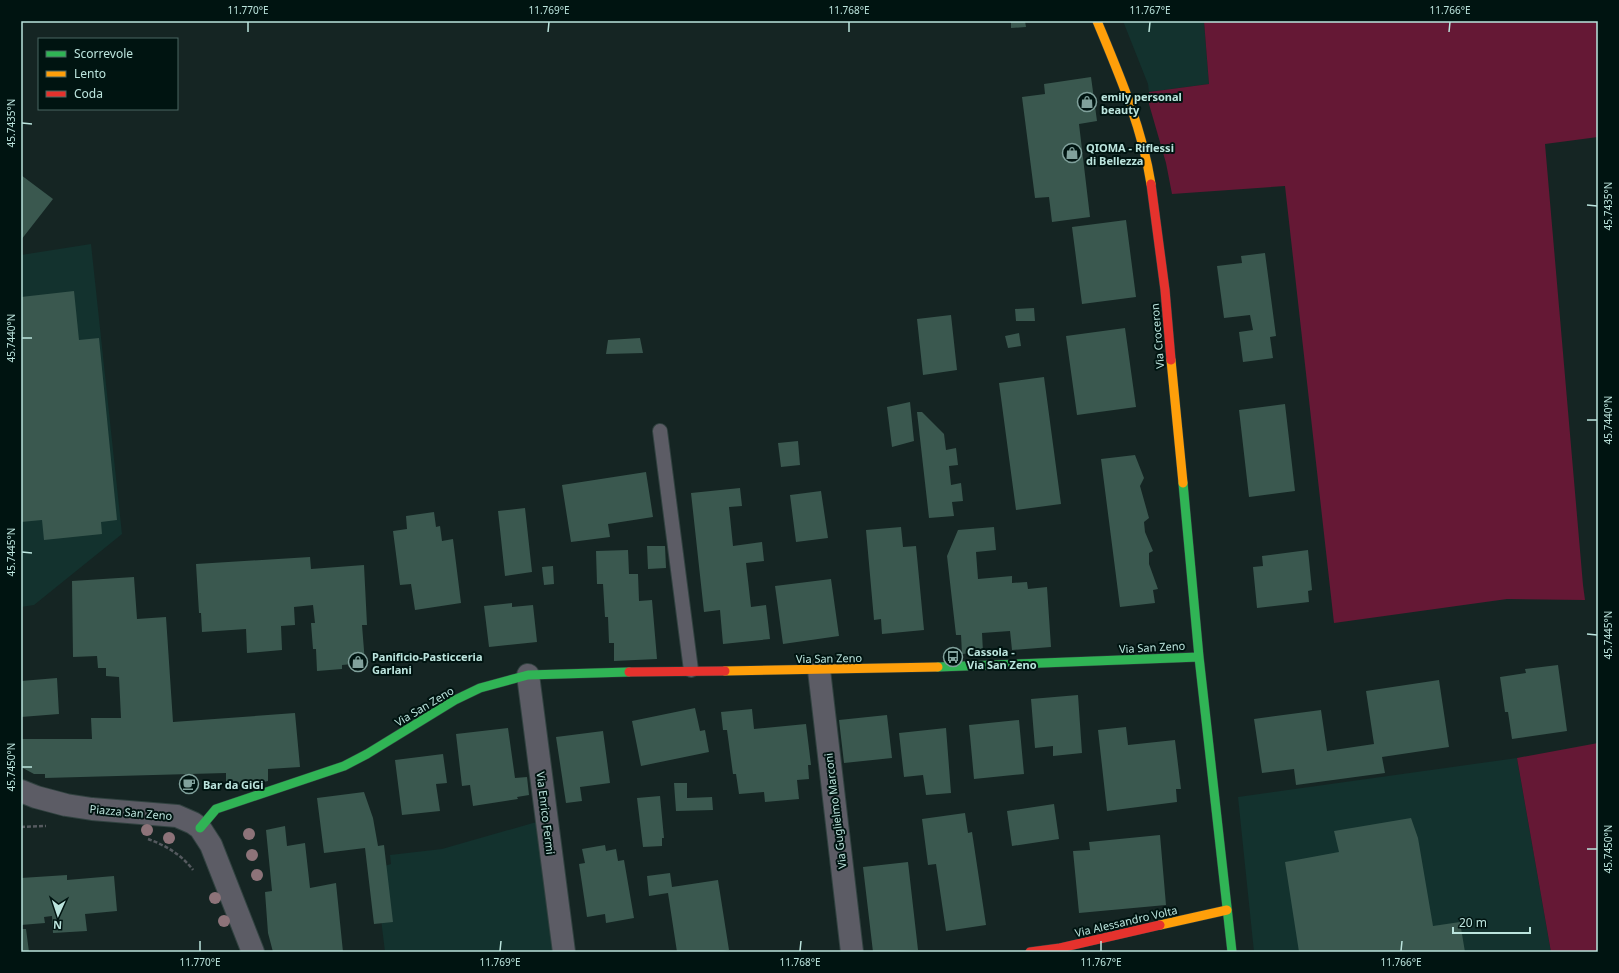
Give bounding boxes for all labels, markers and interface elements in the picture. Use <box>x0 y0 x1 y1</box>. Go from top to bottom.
text: 11.770°E <box>227 3 269 17</box>
text: 11.769°E <box>528 3 570 17</box>
text: 11.768°E <box>828 3 870 17</box>
text: 11.767°E <box>1129 3 1171 17</box>
text: 11.766°E <box>1429 3 1471 17</box>
legend <box>38 38 178 110</box>
text: Scorrevole <box>74 45 133 62</box>
text: Lento <box>74 65 106 82</box>
text: Coda <box>74 85 103 102</box>
place label: emily personal beauty <box>1101 89 1182 117</box>
shop icon: emily personal beauty <box>1076 91 1098 113</box>
text: 45.7435°N <box>4 99 18 147</box>
place label: QIOMA - Riflessi di Bellezza <box>1086 140 1174 168</box>
shop icon: QIOMA - Riflessi di Bellezza <box>1061 142 1083 164</box>
text: 45.7435°N <box>1601 182 1615 230</box>
street label: Via Croceron <box>1147 303 1167 369</box>
text: 45.7440°N <box>4 314 18 362</box>
text: 45.7440°N <box>1601 396 1615 444</box>
text: 45.7445°N <box>4 528 18 576</box>
text: 45.7445°N <box>1601 611 1615 659</box>
street label: Via San Zeno <box>1119 638 1186 656</box>
place label: Cassola - Via San Zeno <box>967 644 1037 672</box>
bus stop icon: Cassola - Via San Zeno <box>942 646 964 668</box>
place label: Panificio-Pasticceria Garlani <box>372 649 482 677</box>
street label: Via San Zeno <box>796 650 863 666</box>
shop icon: Panificio-Pasticceria Garlani <box>347 651 369 673</box>
street label: Via San Zeno <box>392 682 457 730</box>
text: 45.7450°N <box>4 743 18 791</box>
street label: Via Guglielmo Marconi <box>820 752 850 870</box>
street label: Via Enrico Fermi <box>533 771 559 855</box>
cafe icon: Bar da GiGi <box>178 773 200 795</box>
place label: Bar da GiGi <box>203 777 264 792</box>
street label: Piazza San Zeno <box>89 801 173 823</box>
text: 45.7450°N <box>1601 825 1615 873</box>
north arrow <box>38 895 78 935</box>
street label: Via Alessandro Volta <box>1073 902 1179 940</box>
scale bar <box>1453 909 1530 935</box>
text: 20 m <box>1459 914 1487 931</box>
text: N <box>53 918 62 933</box>
text: 11.770°E <box>179 955 221 969</box>
text: 11.769°E <box>479 955 521 969</box>
text: 11.768°E <box>779 955 821 969</box>
text: 11.767°E <box>1080 955 1122 969</box>
text: 11.766°E <box>1380 955 1422 969</box>

